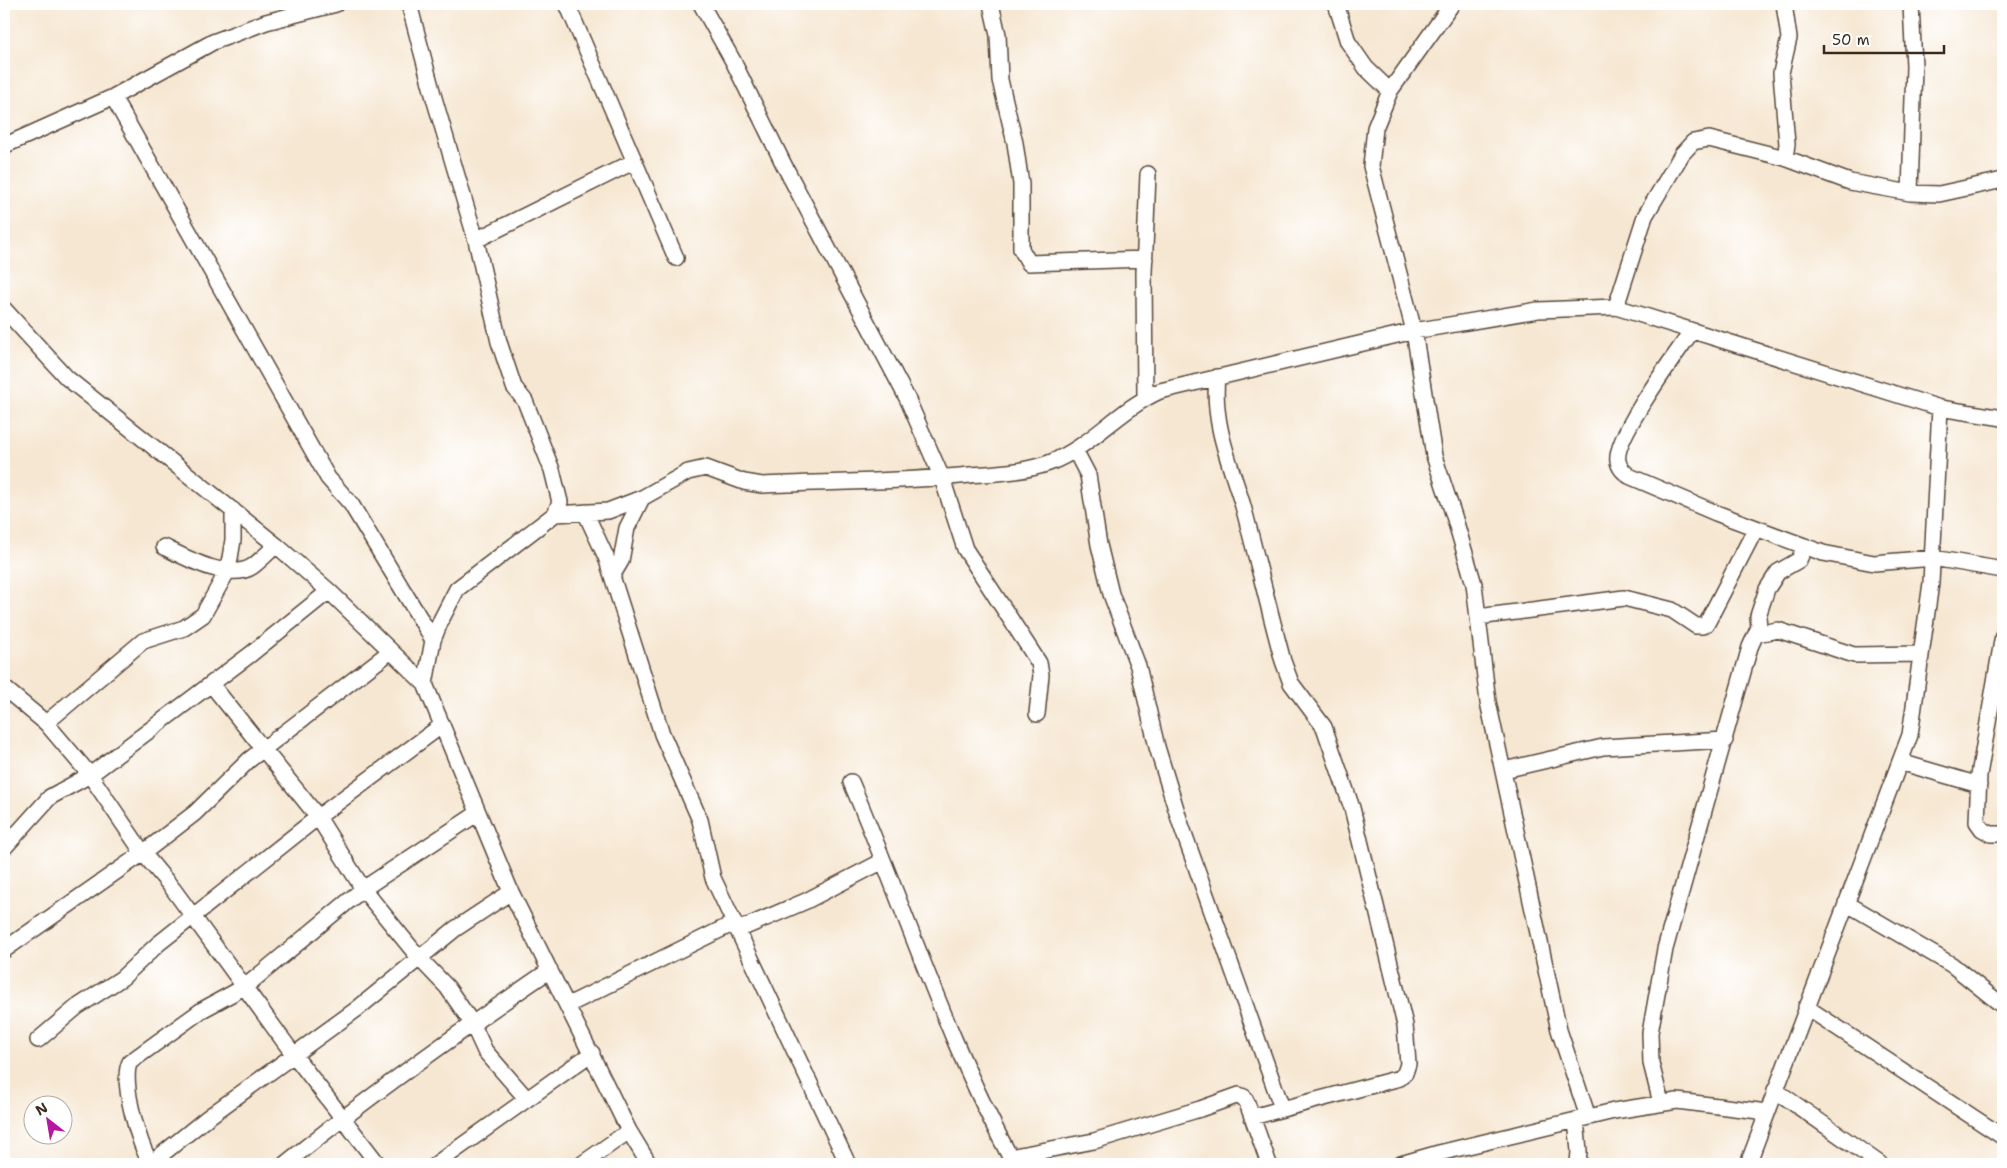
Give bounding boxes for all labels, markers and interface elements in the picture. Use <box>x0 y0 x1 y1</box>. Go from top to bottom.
scale bar <box>1824 22 1944 54</box>
text: 50 m <box>1832 30 1870 50</box>
north arrow <box>22 1096 72 1146</box>
text: N <box>32 1098 51 1119</box>

